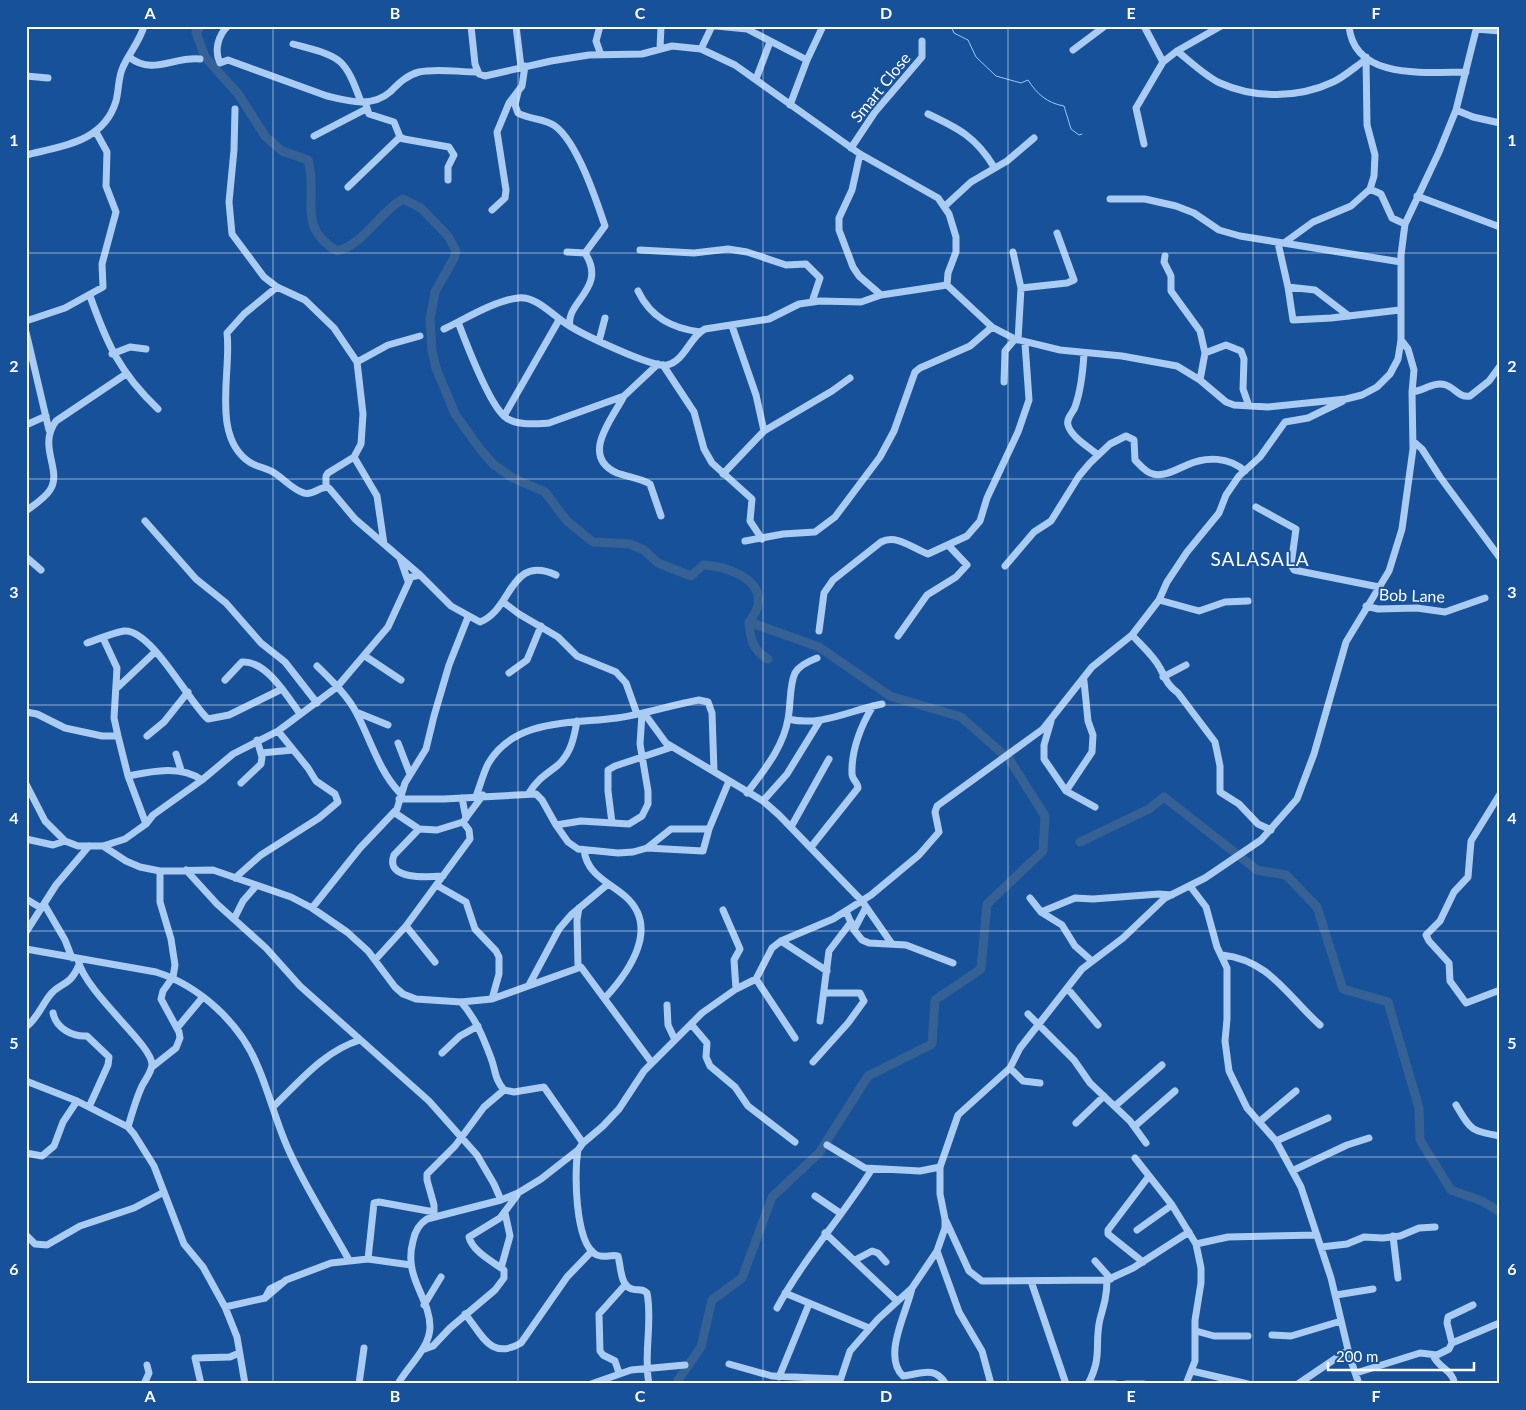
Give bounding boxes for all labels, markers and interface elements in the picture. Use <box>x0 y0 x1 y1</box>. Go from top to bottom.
text: A <box>143 3 156 22</box>
text: B <box>390 3 400 22</box>
text: C <box>635 3 646 22</box>
text: D <box>880 3 892 22</box>
text: E <box>1126 3 1136 22</box>
text: F <box>1371 3 1381 22</box>
street label: Smart Close <box>846 48 914 126</box>
text: 1 <box>9 130 19 149</box>
text: 1 <box>1507 130 1517 149</box>
text: 2 <box>9 356 19 375</box>
text: 2 <box>1507 356 1517 375</box>
district label: SALASALA <box>1210 547 1310 570</box>
text: 3 <box>9 582 19 601</box>
text: 3 <box>1507 582 1517 601</box>
street label: Bob Lane <box>1379 584 1445 606</box>
text: 4 <box>9 808 19 827</box>
text: 4 <box>1507 808 1517 827</box>
text: 5 <box>9 1033 19 1052</box>
text: 5 <box>1507 1033 1517 1052</box>
text: 6 <box>9 1259 19 1278</box>
text: 6 <box>1507 1259 1517 1278</box>
scale bar <box>1328 1340 1475 1372</box>
text: 200 m <box>1336 1347 1378 1365</box>
text: A <box>143 1386 156 1405</box>
text: B <box>390 1386 400 1405</box>
text: C <box>635 1386 646 1405</box>
text: D <box>880 1386 892 1405</box>
text: E <box>1126 1386 1136 1405</box>
text: F <box>1371 1386 1381 1405</box>

